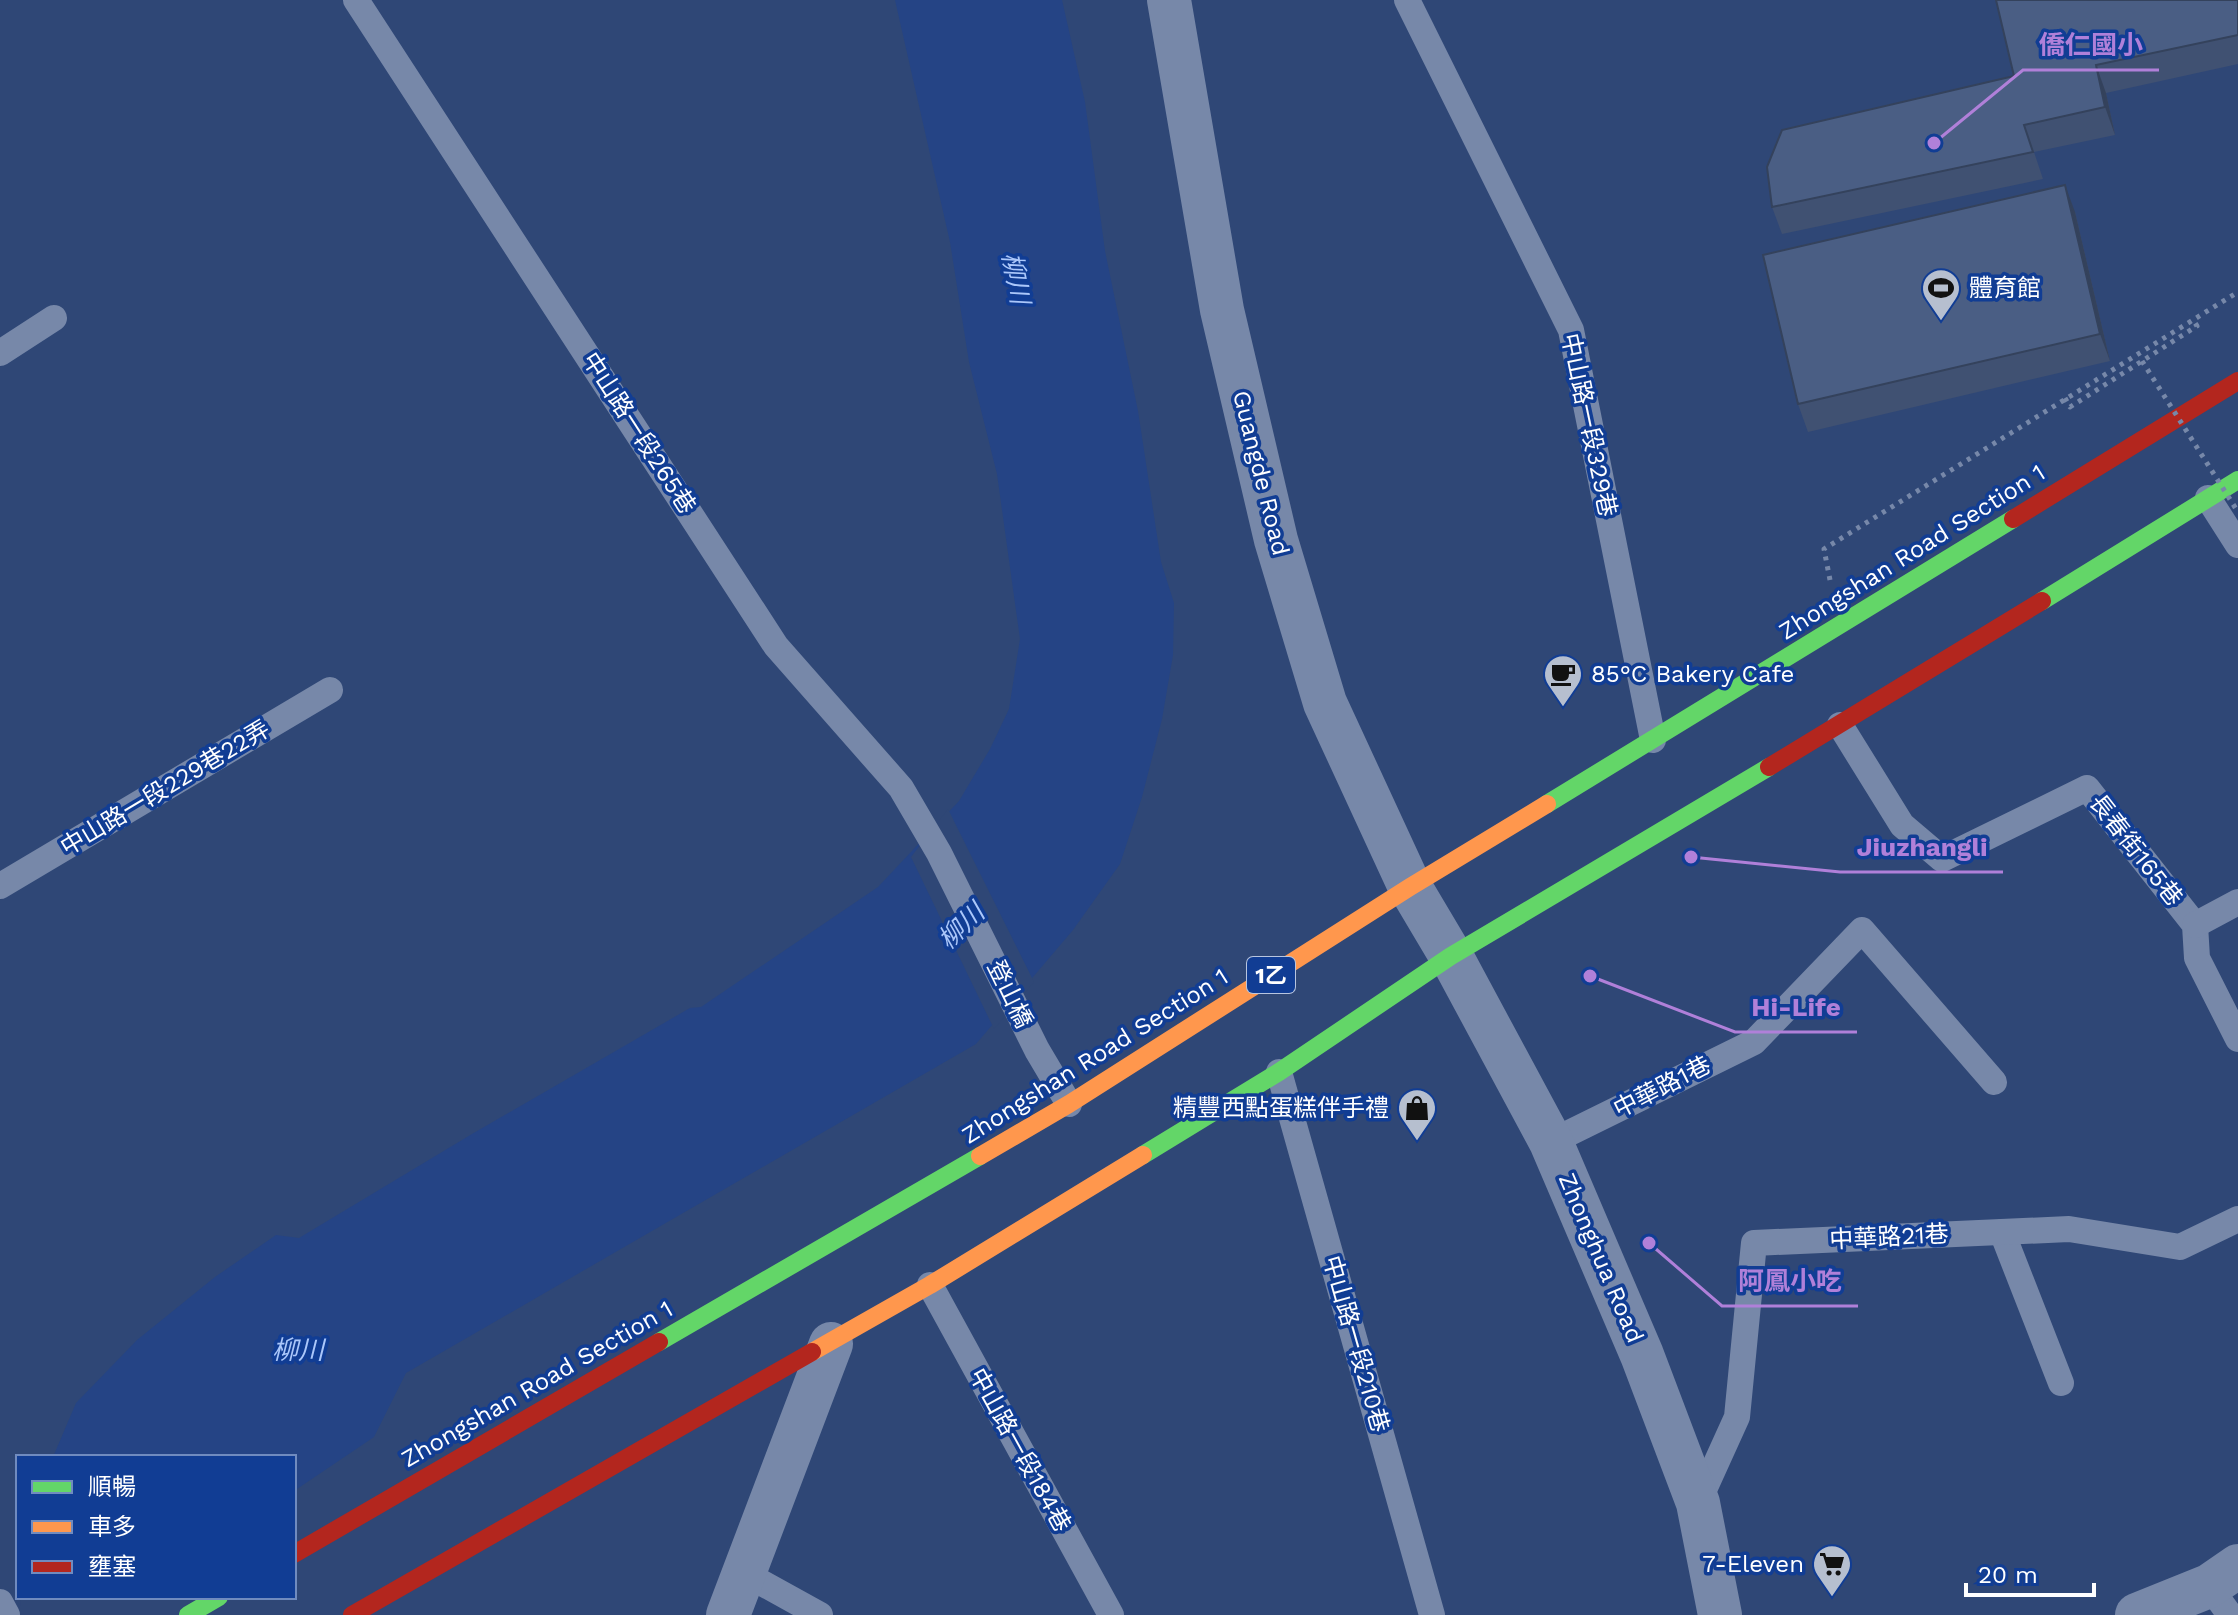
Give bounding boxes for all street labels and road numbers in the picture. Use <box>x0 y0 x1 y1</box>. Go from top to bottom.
street label: 中山路一段329巷 <box>1556 331 1622 519</box>
street label: 中山路一段265巷 <box>576 347 702 519</box>
street label: Guangde Road <box>1227 388 1295 558</box>
street label: Zhongshan Road Section 1 <box>1774 458 2050 646</box>
street label: 中山路一段229巷22弄 <box>55 715 275 861</box>
street label: 長春街165巷 <box>2084 789 2188 911</box>
street label: 登山橋 <box>982 956 1038 1032</box>
road number: 1乙 <box>1247 957 1295 993</box>
street label: Zhongshan Road Section 1 <box>957 962 1233 1150</box>
street label: 中華路1巷 <box>1609 1051 1715 1123</box>
street label: Zhonghua Road <box>1553 1169 1649 1347</box>
street label: 中華路21巷 <box>1829 1220 1949 1254</box>
street label: 中山路一段210巷 <box>1317 1253 1395 1435</box>
street label: Zhongshan Road Section 1 <box>396 1295 678 1473</box>
street label: 中山路一段184巷 <box>963 1363 1077 1537</box>

